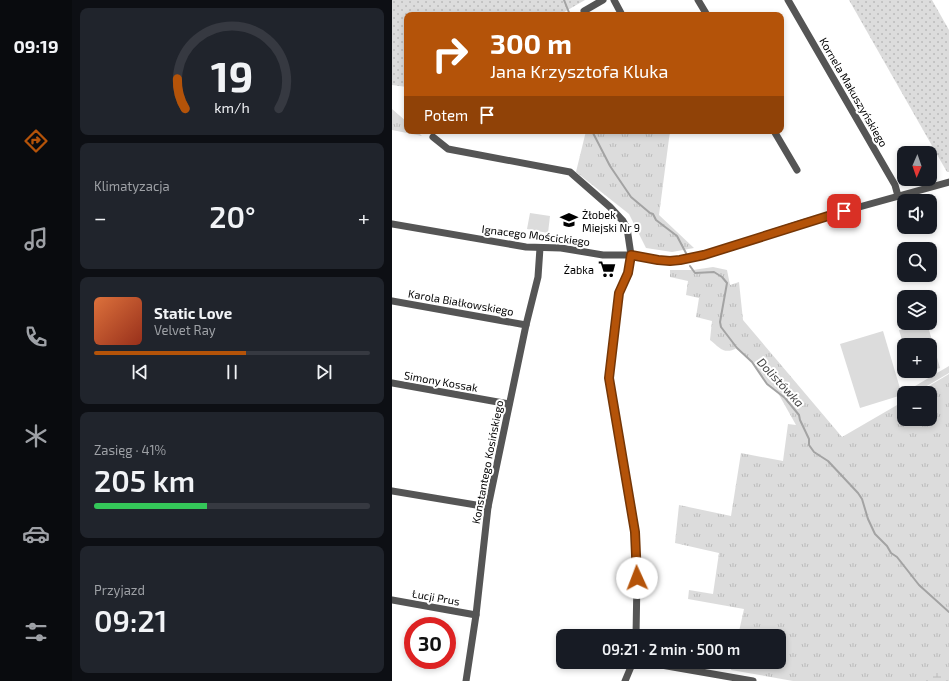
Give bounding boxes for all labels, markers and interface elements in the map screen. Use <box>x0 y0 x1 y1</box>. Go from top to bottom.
text: 300 m <box>490 26 572 60</box>
icon: right <box>424 28 476 80</box>
text: 09:19 <box>14 35 59 57</box>
street label: Kornela Makuszyńskiego <box>817 35 891 149</box>
text: 19 <box>211 50 253 100</box>
text: Jana Krzysztofa Kluka <box>490 60 668 82</box>
text: km/h <box>214 99 250 116</box>
icon: arrive <box>476 104 498 126</box>
text: Potem <box>424 106 468 124</box>
icon: directions <box>22 127 50 155</box>
north arrow <box>897 146 937 186</box>
map controls <box>897 146 937 426</box>
text: Klimatyzacja <box>94 178 170 194</box>
pin <box>827 194 861 228</box>
button: sound <box>897 194 937 234</box>
text: 20° <box>209 198 256 234</box>
icon: arrive <box>833 200 855 222</box>
text: − <box>94 204 107 230</box>
text: + <box>358 204 370 230</box>
place label: Żłobek Miejski Nr 9 <box>582 208 640 235</box>
school or university icon: Żłobek Miejski Nr 9 <box>559 210 579 230</box>
street label: Ignacego Mościckiego <box>481 222 591 248</box>
icon: music <box>22 225 50 253</box>
button: search <box>897 242 937 282</box>
supermarket icon: Żabka <box>597 259 617 279</box>
place label: Żabka <box>564 263 594 276</box>
street label: Karola Białkowskiego <box>407 286 515 318</box>
button: layers <box>897 290 937 330</box>
text: Static Love <box>154 304 232 322</box>
text: Velvet Ray <box>154 322 216 338</box>
icon: phone <box>22 323 50 351</box>
button: + <box>897 338 937 378</box>
water label: Dolistówka <box>755 355 807 409</box>
icon: previous <box>129 361 151 383</box>
icon: pause <box>221 361 243 383</box>
icon: next <box>313 361 335 383</box>
street label: Simony Kossak <box>403 368 479 394</box>
button: − <box>897 386 937 426</box>
street label: Konstantego Kosińskiego <box>469 399 505 525</box>
icon: climate <box>22 422 50 450</box>
text: Zasięg · 41% <box>94 442 166 458</box>
text: 205 km <box>94 462 195 498</box>
icon: car <box>22 520 50 548</box>
position arrow <box>616 557 658 599</box>
text: Przyjazd <box>94 582 145 598</box>
street label: Łucji Prus <box>411 586 461 609</box>
text: 09:21 <box>94 602 167 638</box>
speed limit sign: 30 <box>404 617 456 669</box>
icon: filters <box>22 618 50 646</box>
text: 09:21 · 2 min · 500 m <box>602 640 740 658</box>

